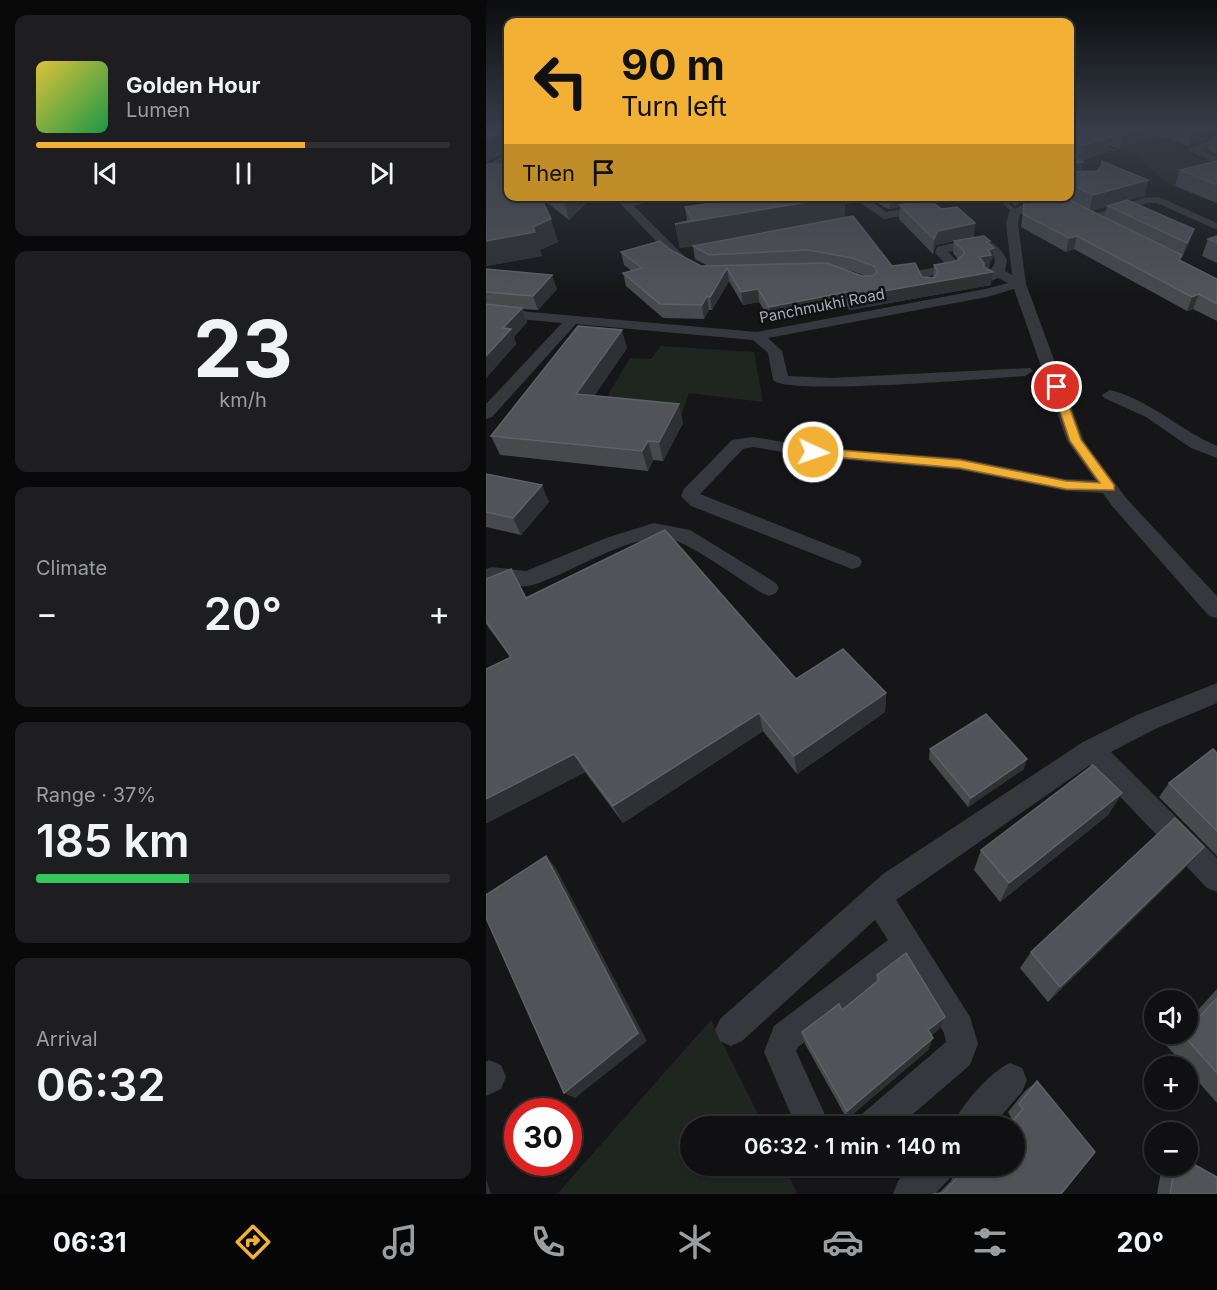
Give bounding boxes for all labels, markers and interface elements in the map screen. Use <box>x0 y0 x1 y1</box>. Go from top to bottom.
text: 90 m <box>621 39 725 90</box>
icon: left <box>522 42 600 120</box>
text: Golden Hour <box>126 72 260 98</box>
text: Turn left <box>621 90 727 123</box>
text: Lumen <box>126 98 190 122</box>
icon: arrive <box>587 156 620 189</box>
icon: previous <box>89 157 122 190</box>
icon: pause <box>227 157 260 190</box>
icon: next <box>365 157 398 190</box>
text: Then <box>522 160 575 186</box>
street label: Panchmukhi Road <box>758 284 886 327</box>
text: 23 <box>193 301 293 396</box>
pin <box>1031 361 1082 412</box>
icon: arrive <box>1040 370 1073 403</box>
text: km/h <box>219 388 267 412</box>
position arrow <box>781 420 845 484</box>
text: Climate <box>36 556 107 580</box>
text: 20° <box>204 586 282 641</box>
text: − <box>36 593 58 633</box>
text: + <box>428 593 450 633</box>
text: Range · 37% <box>36 783 156 807</box>
text: 185 km <box>36 813 190 868</box>
map controls <box>1144 990 1198 1176</box>
button: sound <box>1144 990 1198 1044</box>
text: Arrival <box>36 1027 98 1051</box>
button: + <box>1144 1056 1198 1110</box>
text: 06:32 <box>36 1057 166 1112</box>
speed limit sign: 30 <box>504 1098 582 1176</box>
button: − <box>1144 1122 1198 1176</box>
text: 06:32 · 1 min · 140 m <box>744 1133 961 1159</box>
icon: directions <box>232 1221 274 1263</box>
icon: music <box>379 1221 421 1263</box>
icon: phone <box>527 1221 569 1263</box>
icon: climate <box>674 1221 716 1263</box>
icon: car <box>822 1221 864 1263</box>
icon: filters <box>969 1221 1011 1263</box>
text: 06:31 <box>53 1226 127 1259</box>
text: 20° <box>1117 1226 1164 1259</box>

